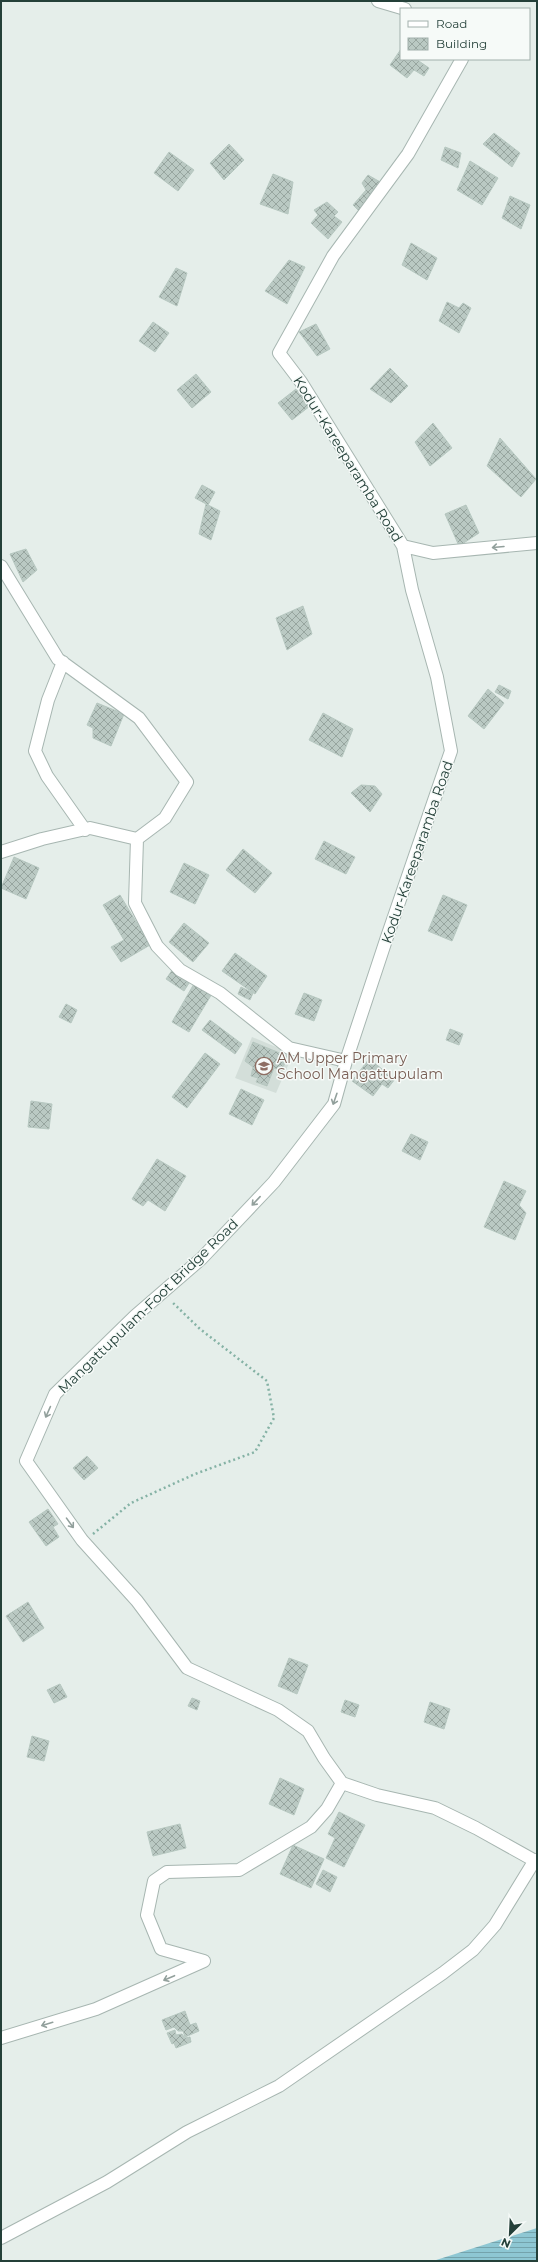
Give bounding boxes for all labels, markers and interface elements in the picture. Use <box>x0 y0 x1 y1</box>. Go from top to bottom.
legend <box>400 8 530 60</box>
text: Road <box>436 16 467 31</box>
text: Building <box>436 36 487 51</box>
street label: Kodur-Kareeparamba Road <box>289 373 407 545</box>
one-way arrow <box>492 543 505 551</box>
street label: Kodur-Kareeparamba Road <box>377 758 457 946</box>
place label: AM Upper Primary School Mangattupulam <box>277 1049 443 1083</box>
school or university icon: AM Upper Primary School Mangattupulam <box>254 1056 274 1076</box>
one-way arrow <box>331 1092 339 1104</box>
one-way arrow <box>251 1196 261 1206</box>
street label: Mangattupulam-Foot Bridge Road <box>54 1215 242 1397</box>
one-way arrow <box>44 1406 51 1418</box>
one-way arrow <box>66 1518 74 1529</box>
one-way arrow <box>163 1974 175 1982</box>
one-way arrow <box>42 2020 54 2028</box>
north arrow <box>490 2214 530 2254</box>
text: N <box>499 2235 513 2251</box>

